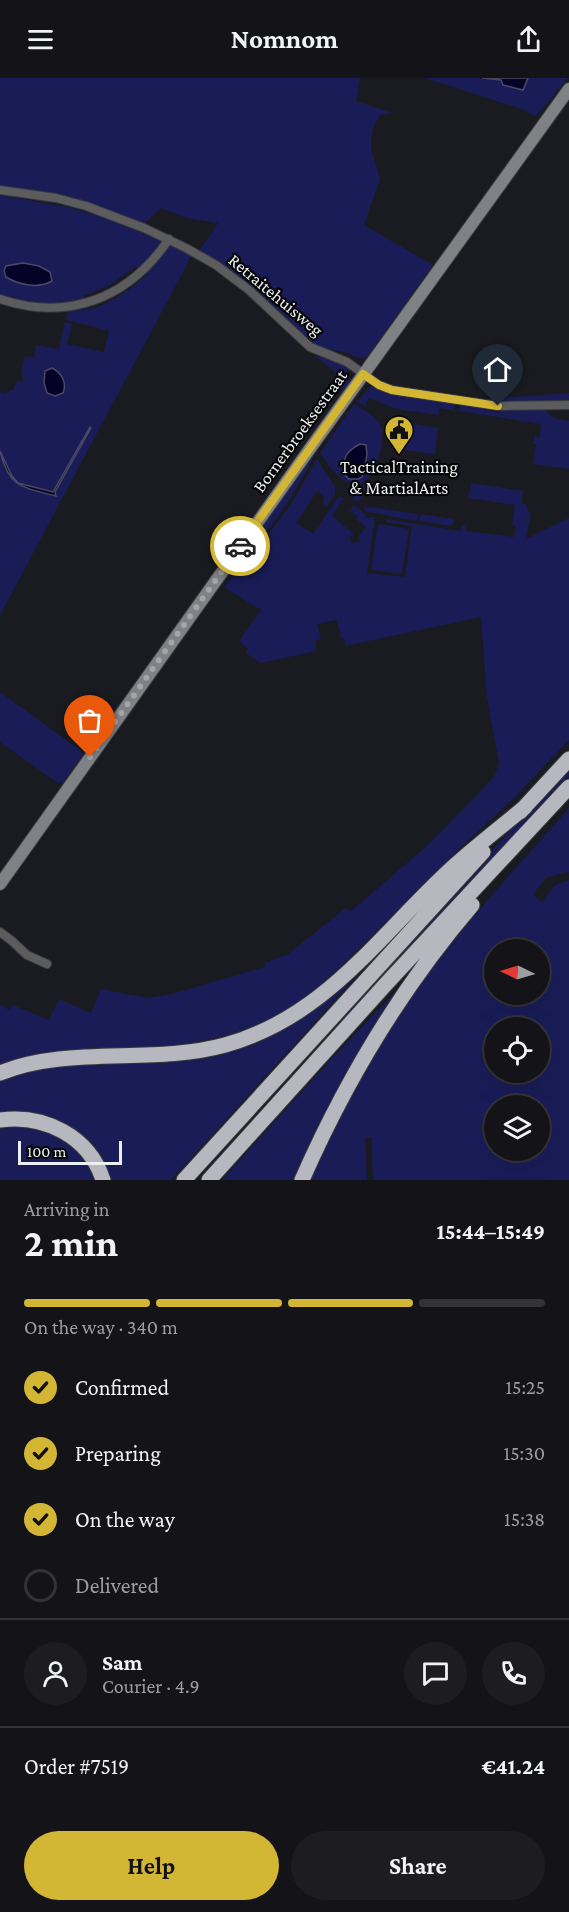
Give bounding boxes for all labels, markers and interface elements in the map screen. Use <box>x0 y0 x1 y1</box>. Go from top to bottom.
icon: menu <box>24 23 57 56</box>
icon: share <box>512 23 545 56</box>
text: Nomnom <box>231 24 338 54</box>
street label: Retraitehuisweg <box>225 250 327 340</box>
pin <box>472 344 523 406</box>
icon: home <box>481 353 514 386</box>
street label: Bornerbroeksestraat <box>249 365 352 496</box>
public building icon: TacticalTraining & MartialArts <box>383 414 415 456</box>
place label: TacticalTraining & MartialArts <box>340 457 458 498</box>
courier <box>210 516 270 576</box>
icon: car <box>224 530 257 563</box>
pin <box>64 695 115 757</box>
icon: bag <box>73 704 106 737</box>
north arrow <box>484 939 550 1005</box>
map controls <box>484 939 550 1161</box>
button: locate <box>484 1017 550 1083</box>
button: layers <box>484 1095 550 1161</box>
scale bar <box>18 1138 122 1166</box>
text: 100 m <box>27 1143 66 1160</box>
text: Arriving in <box>24 1198 109 1220</box>
text: 15:44–15:49 <box>437 1219 545 1244</box>
text: 2 min <box>24 1221 118 1264</box>
text: On the way · 340 m <box>24 1316 178 1338</box>
icon: check <box>24 1371 57 1404</box>
text: Confirmed <box>75 1375 169 1400</box>
text: 15:25 <box>505 1376 545 1398</box>
icon: check <box>24 1437 57 1470</box>
text: Preparing <box>75 1441 161 1466</box>
text: 15:30 <box>504 1442 545 1464</box>
icon: check <box>24 1503 57 1536</box>
text: On the way <box>75 1507 175 1532</box>
text: 15:38 <box>504 1508 545 1530</box>
text: Delivered <box>75 1573 159 1598</box>
button: person <box>24 1642 87 1705</box>
button: chat <box>404 1642 467 1705</box>
button: phone <box>482 1642 545 1705</box>
text: Sam <box>102 1650 142 1675</box>
text: Courier · 4.9 <box>102 1675 200 1697</box>
text: Order #7519 <box>24 1754 129 1779</box>
text: €41.24 <box>481 1754 545 1779</box>
button: Help <box>24 1831 279 1900</box>
button: Share <box>291 1831 545 1900</box>

